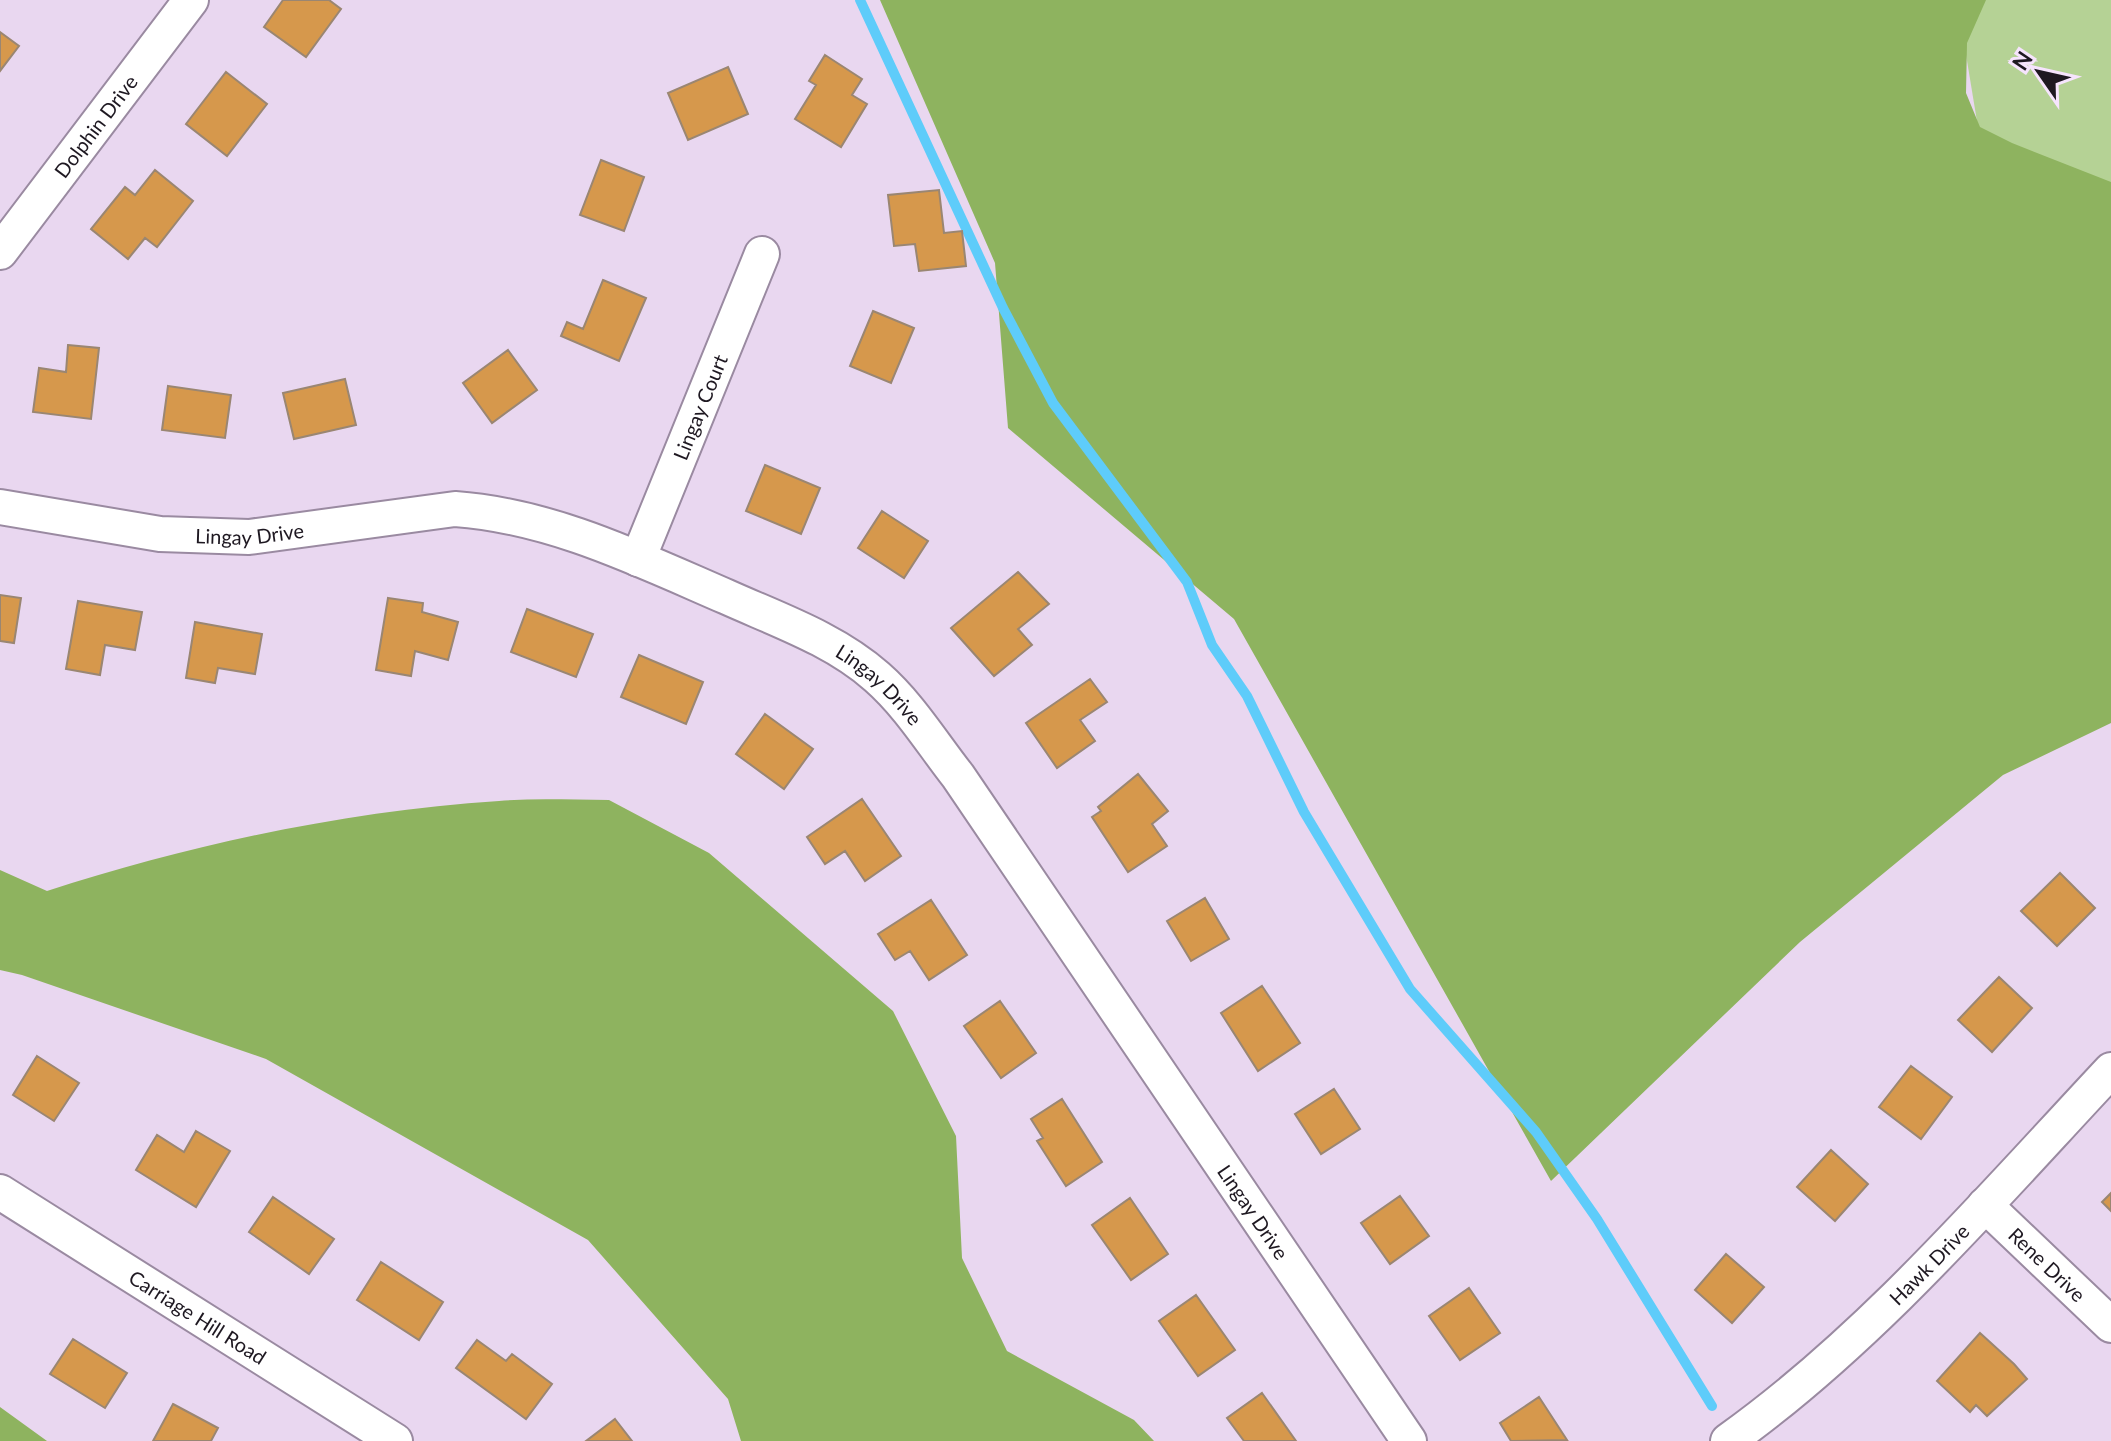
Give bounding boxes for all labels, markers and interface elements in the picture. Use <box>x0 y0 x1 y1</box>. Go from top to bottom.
north arrow <box>1999 32 2079 112</box>
text: N <box>2006 46 2038 75</box>
street label: Dolphin Drive <box>49 70 142 182</box>
street label: Lingay Court <box>668 351 732 463</box>
street label: Lingay Drive <box>195 518 305 549</box>
street label: Lingay Drive <box>832 639 927 730</box>
street label: Lingay Drive <box>1213 1160 1294 1264</box>
street label: Hawk Drive <box>1884 1219 1974 1309</box>
street label: Rene Drive <box>2004 1222 2091 1306</box>
street label: Carriage Hill Road <box>125 1265 271 1369</box>

